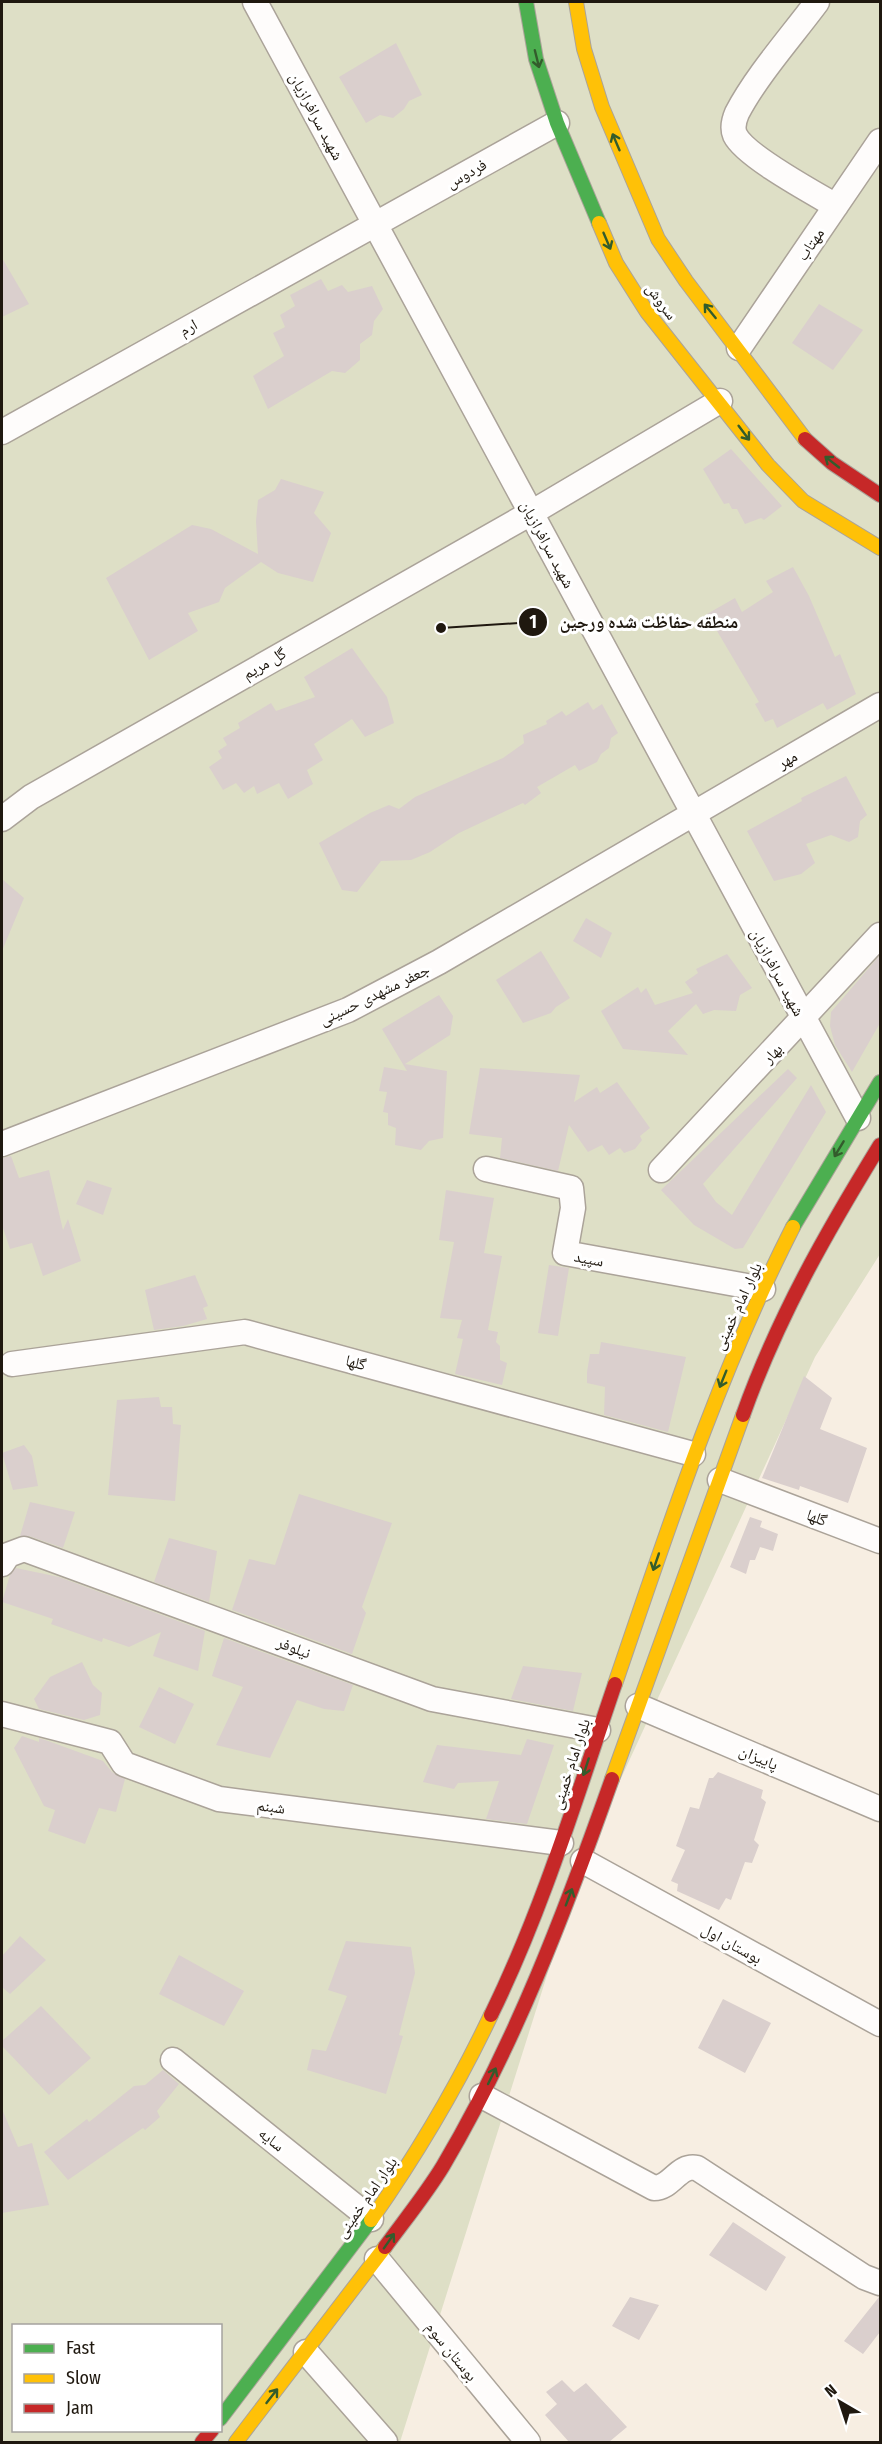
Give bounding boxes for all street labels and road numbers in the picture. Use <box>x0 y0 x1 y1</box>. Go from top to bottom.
street label: شهید سرافرازیان <box>285 69 348 164</box>
street label: فردوس <box>443 155 490 193</box>
street label: مهتاب <box>793 224 828 264</box>
street label: سروش <box>641 279 681 324</box>
street label: ارم <box>176 315 201 341</box>
street label: شهید سرافرازیان <box>516 497 579 592</box>
street label: گل مریم <box>239 643 290 684</box>
street label: مهر <box>773 746 801 773</box>
street label: شهید سرافرازیان <box>746 925 809 1020</box>
street label: جعفر مشهدی حسینی <box>316 959 433 1030</box>
street label: بهار <box>758 1039 786 1068</box>
street label: سپید <box>573 1247 605 1271</box>
street label: بلوار امام خمینی <box>709 1259 767 1353</box>
street label: گلها <box>343 1351 369 1374</box>
street label: گلها <box>804 1505 830 1530</box>
street label: نیلوفر <box>273 1632 313 1663</box>
street label: بلوار امام خمینی <box>547 1716 595 1812</box>
street label: پاییزان <box>736 1741 781 1775</box>
street label: شبنم <box>256 1795 286 1819</box>
street label: بوستان اول <box>698 1919 765 1969</box>
street label: سایه <box>255 2123 288 2155</box>
street label: بلوار امام خمینی <box>332 2153 402 2242</box>
street label: بوستان سوم <box>421 2318 481 2386</box>

